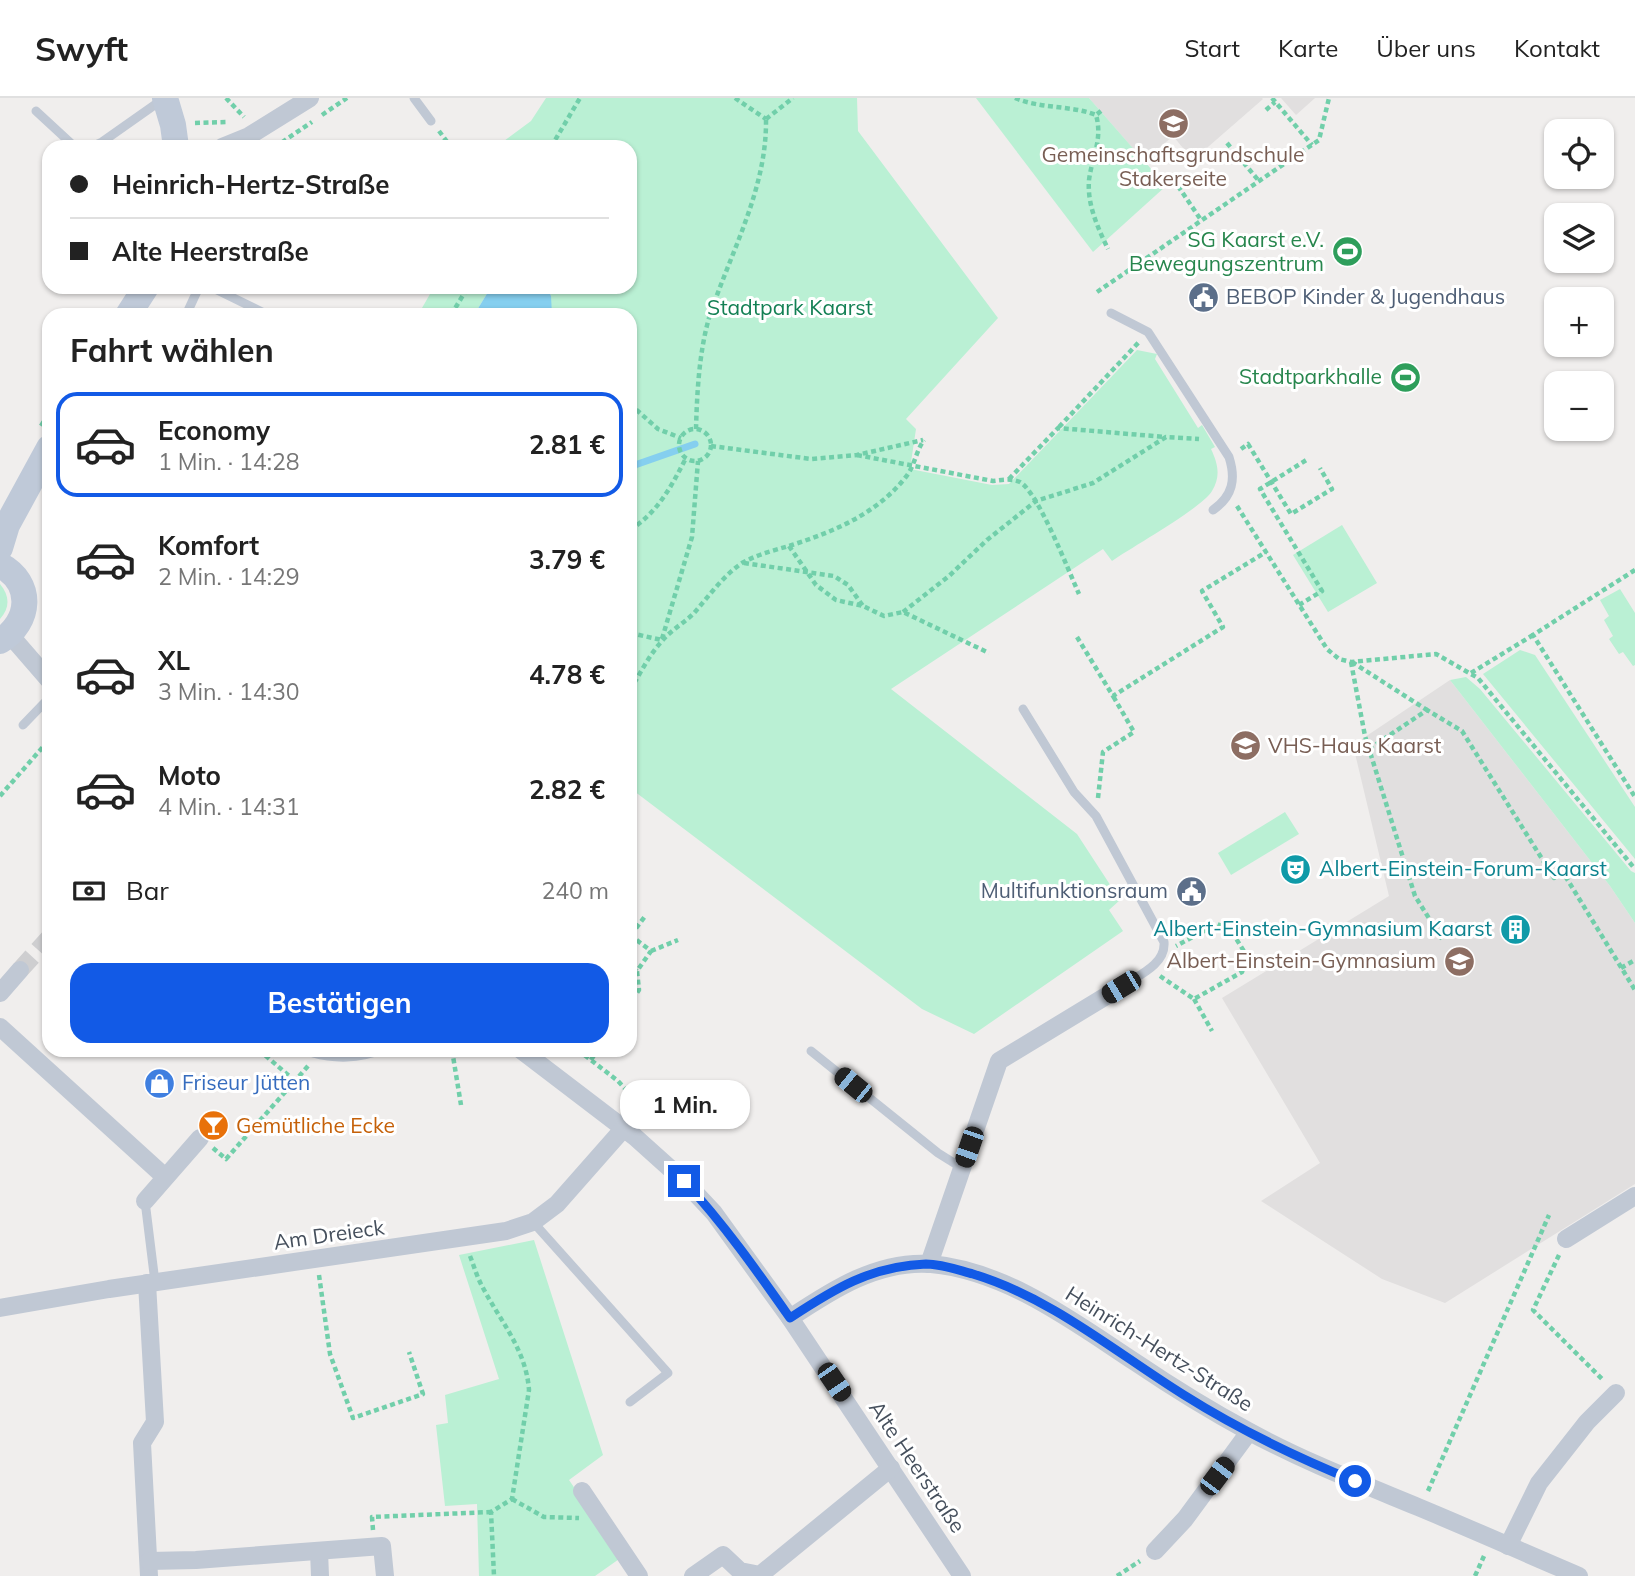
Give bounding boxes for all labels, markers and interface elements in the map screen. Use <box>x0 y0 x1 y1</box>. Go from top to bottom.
text: Swyft <box>35 28 128 69</box>
text: Start <box>1184 33 1240 63</box>
text: Karte <box>1278 33 1338 63</box>
text: Über uns <box>1376 33 1476 63</box>
text: Kontakt <box>1514 33 1600 63</box>
school or university icon: Gemeinschaftsgrundschule Stakerseite <box>1156 106 1190 140</box>
map controls <box>1544 119 1614 441</box>
button: locate <box>1544 119 1614 189</box>
place label: Gemeinschaftsgrundschule Stakerseite <box>1042 141 1305 191</box>
text: Heinrich-Hertz-Straße <box>112 168 389 201</box>
button: layers <box>1544 203 1614 273</box>
place label: SG Kaarst e.V. Bewegungszentrum <box>1129 226 1324 276</box>
text: Alte Heerstraße <box>112 235 309 268</box>
sports icon: SG Kaarst e.V. Bewegungszentrum <box>1330 235 1364 269</box>
public building icon: BEBOP Kinder & Jugendhaus <box>1186 280 1220 314</box>
place label: BEBOP Kinder & Jugendhaus <box>1226 283 1505 309</box>
button: + <box>1544 287 1614 357</box>
park label: Stadtpark Kaarst <box>707 294 873 320</box>
text: Fahrt wählen <box>70 330 274 370</box>
sports icon: Stadtparkhalle <box>1388 360 1422 394</box>
place label: Stadtparkhalle <box>1239 363 1382 389</box>
button: − <box>1544 371 1614 441</box>
icon: car <box>74 413 137 476</box>
text: Economy <box>158 414 270 447</box>
text: 2.81 € <box>529 428 605 461</box>
text: 1 Min. · 14:28 <box>158 447 300 476</box>
icon: car <box>74 528 137 591</box>
text: Komfort <box>158 529 259 562</box>
text: 3.79 € <box>529 543 605 576</box>
text: 2 Min. · 14:29 <box>158 562 300 591</box>
icon: car <box>74 643 137 706</box>
text: XL <box>158 644 190 677</box>
text: 4.78 € <box>529 658 605 691</box>
text: 3 Min. · 14:30 <box>158 677 300 706</box>
school or university icon: VHS-Haus Kaarst <box>1228 729 1262 763</box>
place label: VHS-Haus Kaarst <box>1268 732 1441 758</box>
icon: car <box>74 758 137 821</box>
text: Moto <box>158 759 221 792</box>
text: 2.82 € <box>529 773 605 806</box>
text: 4 Min. · 14:31 <box>158 792 300 821</box>
theatre icon: Albert-Einstein-Forum-Kaarst <box>1279 852 1313 886</box>
place label: Albert-Einstein-Forum-Kaarst <box>1319 855 1607 881</box>
icon: cash <box>70 872 108 910</box>
text: Bar <box>126 874 169 907</box>
public building icon: Multifunktionsraum <box>1174 874 1208 908</box>
text: 240 m <box>541 876 609 905</box>
place label: Multifunktionsraum <box>981 877 1168 903</box>
building icon: Albert-Einstein-Gymnasium Kaarst <box>1498 912 1532 946</box>
place label: Albert-Einstein-Gymnasium Kaarst <box>1153 915 1492 941</box>
school or university icon: Albert-Einstein-Gymnasium <box>1442 944 1476 978</box>
place label: Albert-Einstein-Gymnasium <box>1167 947 1436 973</box>
button: Bestätigen <box>70 963 609 1043</box>
car <box>1098 967 1145 1007</box>
car <box>831 1064 876 1106</box>
shop icon: Friseur Jütten <box>142 1066 176 1100</box>
place label: Friseur Jütten <box>182 1069 310 1095</box>
callout: 1 Min. <box>619 1080 749 1128</box>
text: 1 Min. <box>652 1090 718 1119</box>
bar icon: Gemütliche Ecke <box>196 1109 230 1143</box>
place label: Gemütliche Ecke <box>236 1112 395 1138</box>
car <box>953 1124 986 1170</box>
route end <box>668 1165 700 1197</box>
street label: Am Dreieck <box>272 1213 386 1255</box>
street label: Heinrich-Hertz-Straße <box>1061 1280 1258 1416</box>
car <box>814 1359 855 1405</box>
street label: Alte Heerstraße <box>864 1396 972 1537</box>
car <box>1196 1453 1239 1499</box>
route start <box>1339 1465 1371 1497</box>

